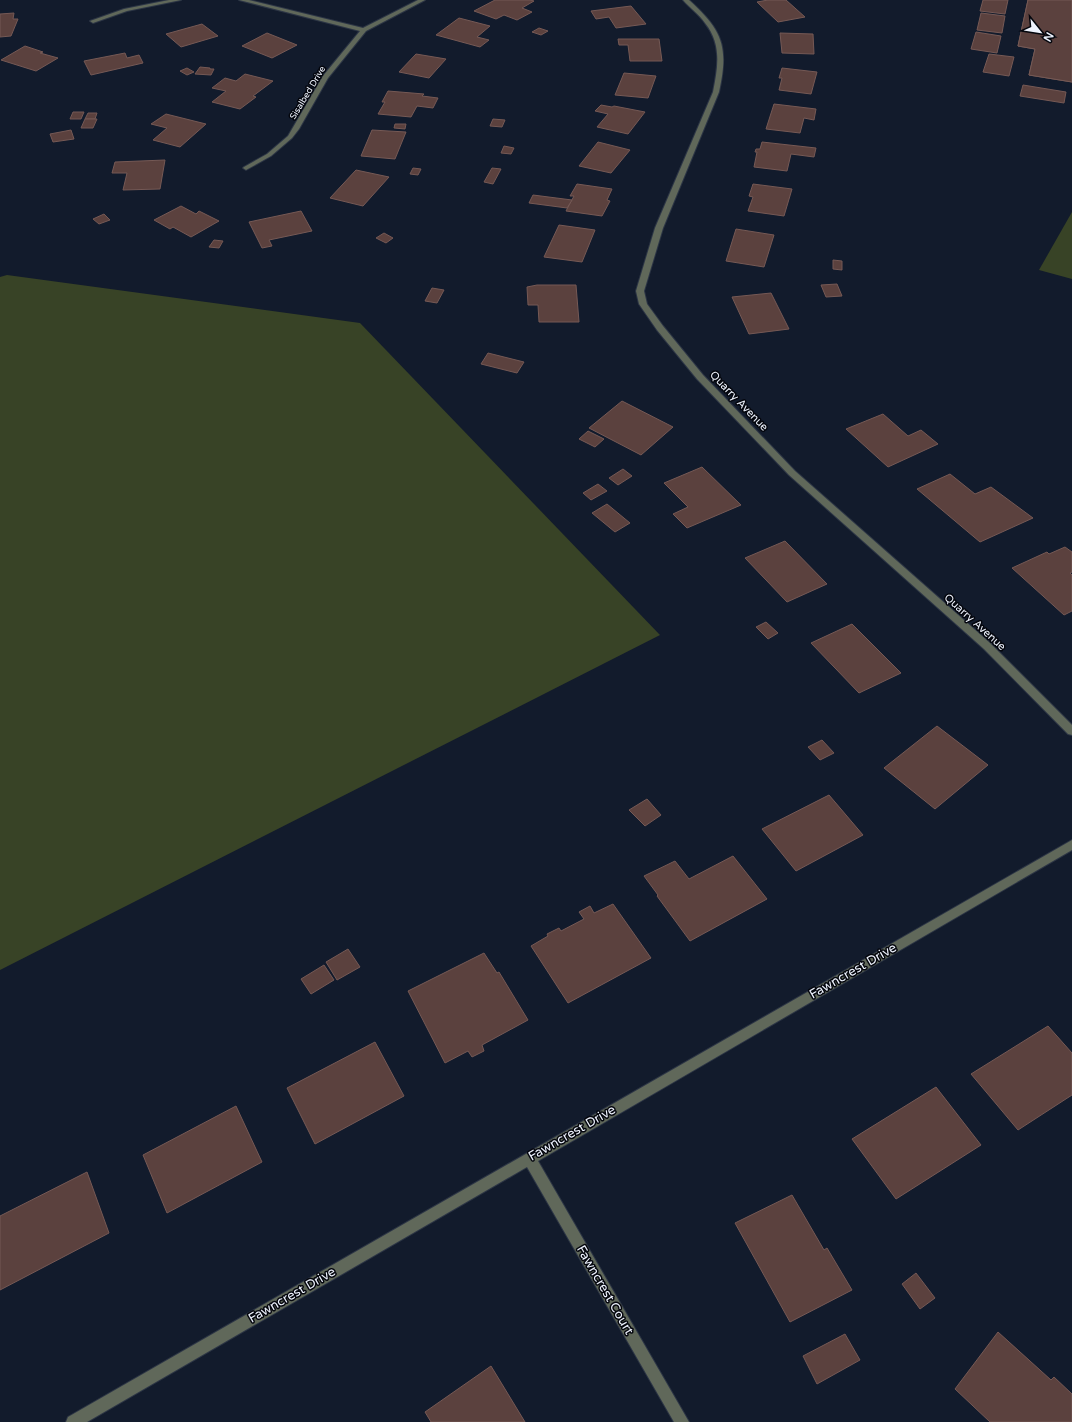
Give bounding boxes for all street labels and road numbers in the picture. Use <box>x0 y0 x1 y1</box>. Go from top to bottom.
street label: Sisalbed Drive <box>288 64 328 122</box>
street label: Quarry Avenue <box>707 368 771 434</box>
street label: Quarry Avenue <box>942 591 1008 653</box>
street label: Fawncrest Drive <box>807 940 899 1002</box>
street label: Fawncrest Drive <box>526 1102 618 1164</box>
street label: Fawncrest Court <box>573 1242 637 1338</box>
street label: Fawncrest Drive <box>246 1264 338 1326</box>

